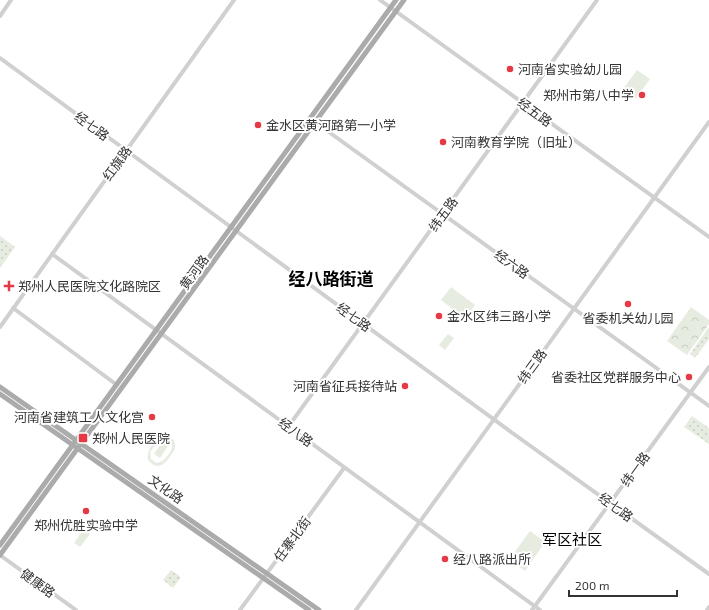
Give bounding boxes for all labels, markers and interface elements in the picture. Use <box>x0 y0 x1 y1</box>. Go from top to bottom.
place label: 河南省实验幼儿园 <box>518 61 622 77</box>
marker: 河南省实验幼儿园 <box>505 64 515 74</box>
place label: 郑州市第八中学 <box>543 87 634 103</box>
marker: 郑州市第八中学 <box>637 90 647 100</box>
street label: 经五路 <box>515 94 555 130</box>
street label: 经七路 <box>72 108 112 144</box>
place label: 金水区黄河路第一小学 <box>266 117 396 133</box>
marker: 金水区黄河路第一小学 <box>253 120 263 130</box>
place label: 河南教育学院（旧址） <box>451 134 581 150</box>
marker: 河南教育学院（旧址） <box>438 137 448 147</box>
street label: 红旗路 <box>99 143 135 183</box>
street label: 纬五路 <box>425 194 461 234</box>
street label: 经六路 <box>492 246 532 282</box>
street label: 黄河路 <box>176 252 212 292</box>
district label: 经八路街道 <box>289 268 374 288</box>
place label: 郑州人民医院文化路院区 <box>18 278 161 294</box>
marker: 郑州人民医院文化路院区 <box>3 280 15 292</box>
street label: 经七路 <box>334 299 374 335</box>
marker: 省委机关幼儿园 <box>623 299 633 309</box>
place label: 金水区纬三路小学 <box>447 308 551 324</box>
place label: 省委机关幼儿园 <box>582 310 674 326</box>
marker: 金水区纬三路小学 <box>434 311 444 321</box>
street label: 纬三路 <box>514 346 550 386</box>
place label: 省委社区党群服务中心 <box>551 369 681 385</box>
marker: 省委社区党群服务中心 <box>684 372 694 382</box>
place label: 河南省征兵接待站 <box>293 378 397 394</box>
marker: 河南省征兵接待站 <box>400 381 410 391</box>
place label: 河南省建筑工人文化宫 <box>14 409 144 425</box>
marker: 河南省建筑工人文化宫 <box>147 412 157 422</box>
street label: 经八路 <box>276 414 316 450</box>
place label: 郑州人民医院 <box>92 430 170 446</box>
marker: 郑州人民医院 <box>77 432 89 444</box>
street label: 纬一路 <box>617 449 653 489</box>
street label: 文化路 <box>145 471 187 507</box>
street label: 经七路 <box>596 489 636 525</box>
marker: 郑州优胜实验中学 <box>81 506 91 516</box>
street label: 任寨北街 <box>270 513 314 565</box>
place label: 郑州优胜实验中学 <box>34 517 138 533</box>
district label: 军区社区 <box>542 530 602 548</box>
place label: 经八路派出所 <box>453 551 531 567</box>
marker: 经八路派出所 <box>440 554 450 564</box>
street label: 健康路 <box>18 565 58 601</box>
scale bar <box>569 572 677 598</box>
text: 200 m <box>575 578 609 592</box>

